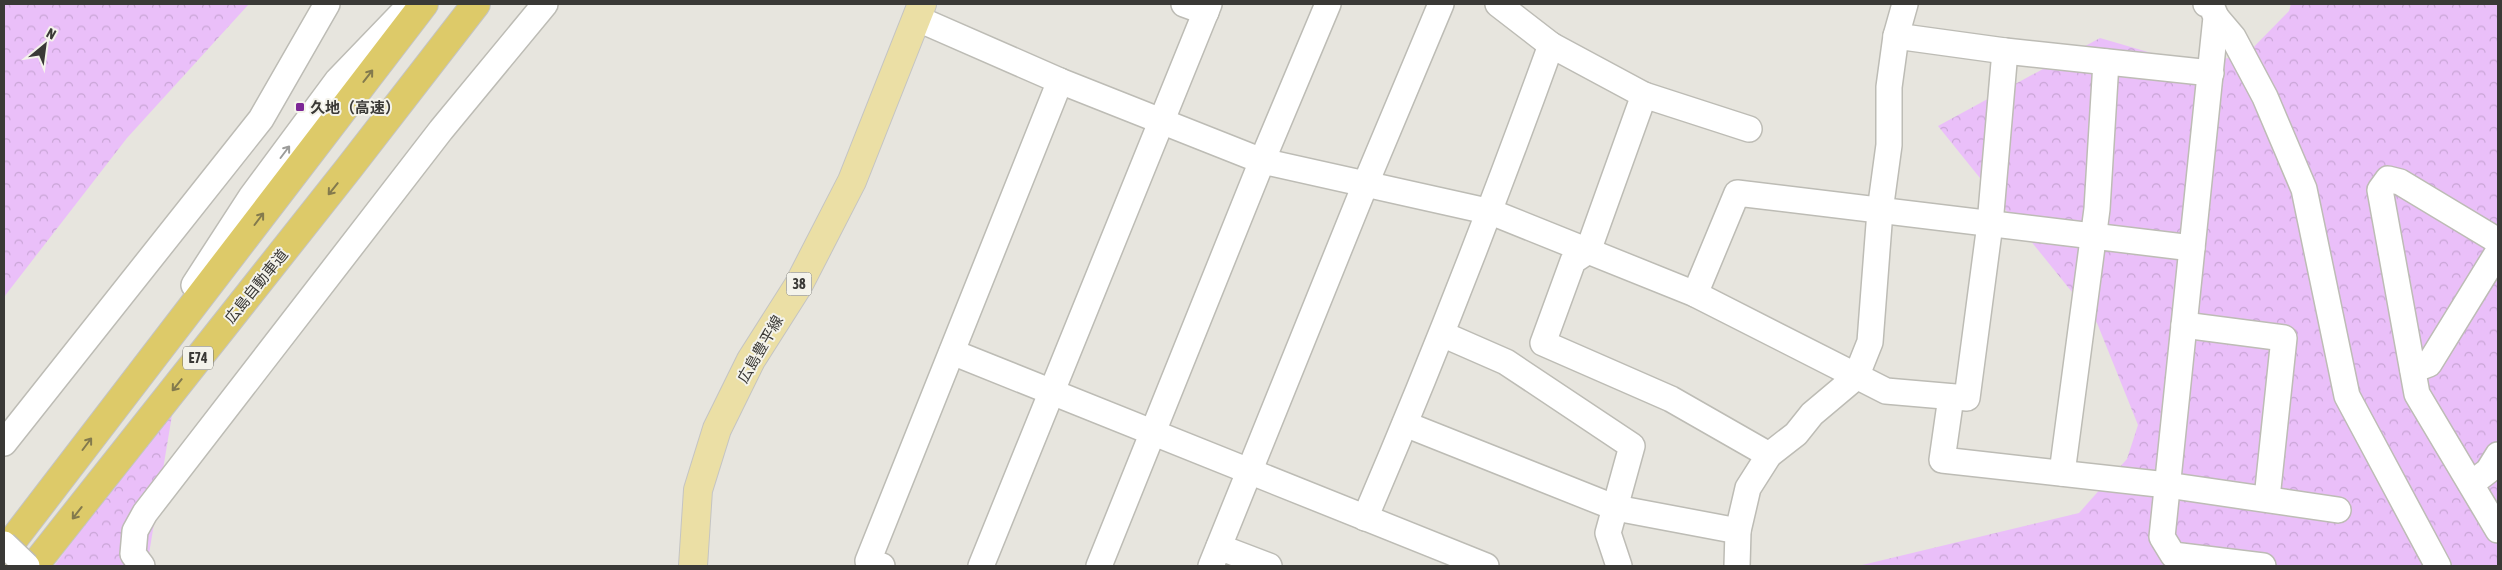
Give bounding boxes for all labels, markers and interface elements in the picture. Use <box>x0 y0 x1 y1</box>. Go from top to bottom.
north arrow <box>20 20 70 70</box>
text: N <box>44 25 59 43</box>
one-way arrow <box>363 70 374 83</box>
place label: 久地（高速） <box>310 99 400 116</box>
marker: 久地（高速） <box>294 101 306 113</box>
one-way arrow <box>279 146 290 159</box>
one-way arrow <box>327 182 338 195</box>
one-way arrow <box>254 212 264 226</box>
street label: 広島自動車道 <box>221 246 291 326</box>
road number: 38 <box>786 272 812 296</box>
street label: 広島豊平線 <box>734 312 786 386</box>
road number: E74 <box>183 346 213 369</box>
one-way arrow <box>171 378 182 391</box>
one-way arrow <box>82 437 92 451</box>
one-way arrow <box>71 506 82 519</box>

